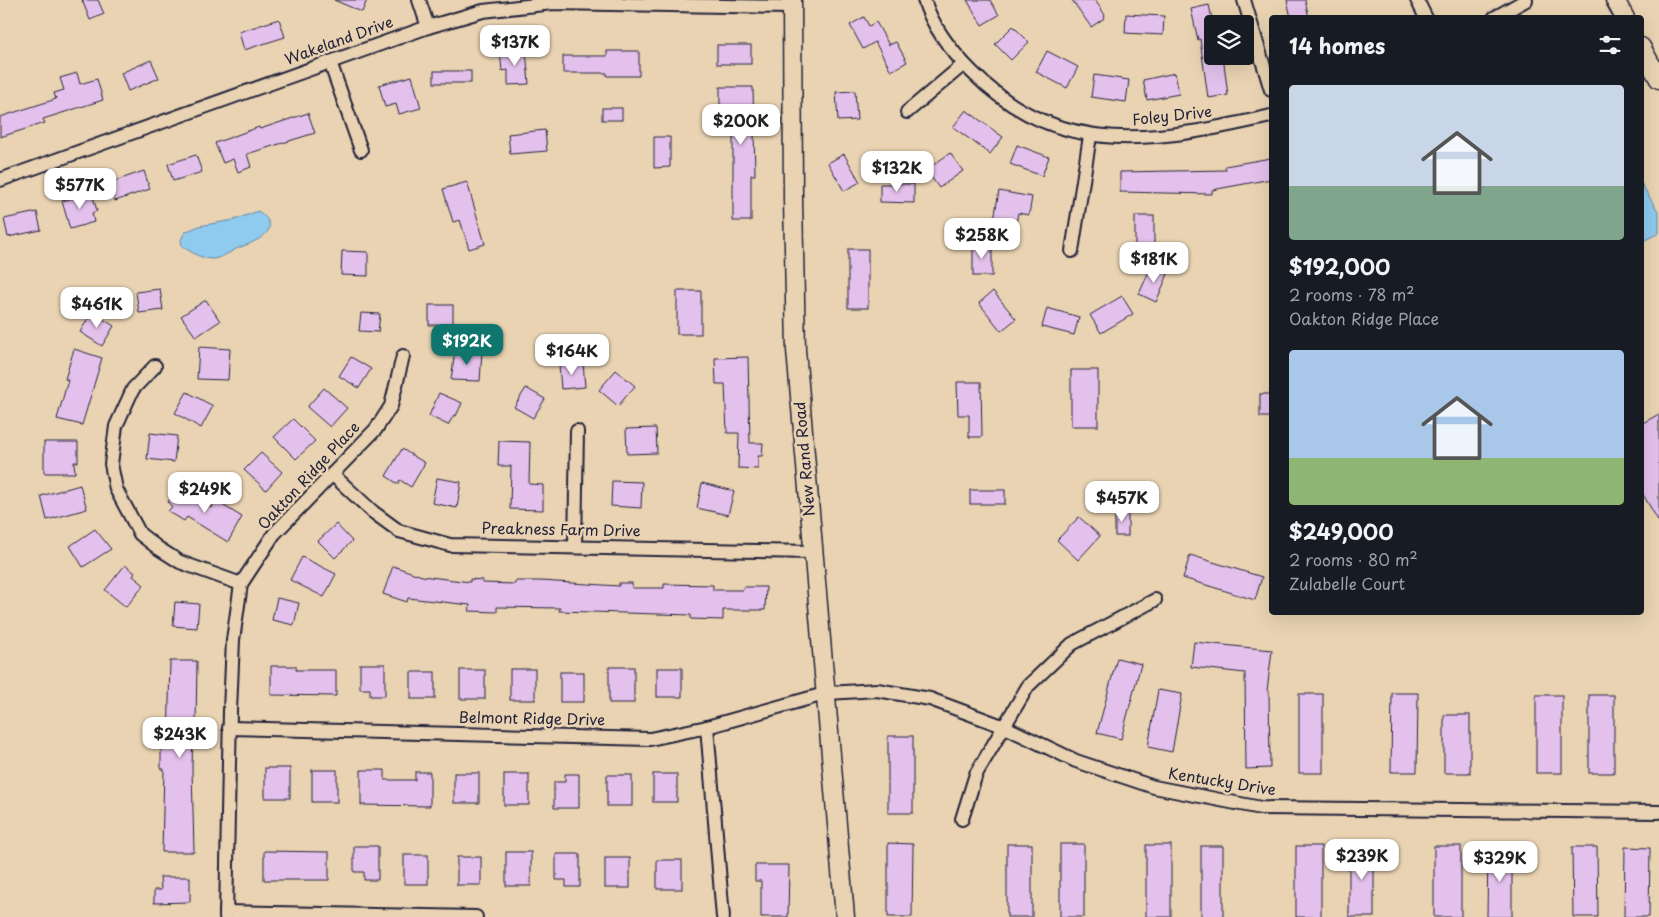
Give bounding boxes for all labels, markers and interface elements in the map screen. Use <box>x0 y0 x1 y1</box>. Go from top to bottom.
street label: Wakeland Drive <box>281 9 396 70</box>
map controls <box>1204 15 1254 65</box>
button: layers <box>1204 15 1254 65</box>
pin: $137K <box>480 24 550 67</box>
text: $137K <box>491 29 539 53</box>
text: 14 homes <box>1289 29 1385 61</box>
icon: filters <box>1596 31 1624 59</box>
street label: Foley Drive <box>1131 99 1213 130</box>
pin: $200K <box>706 104 776 146</box>
text: $200K <box>713 108 769 132</box>
icon: home <box>1412 118 1502 208</box>
pin: $132K <box>862 150 932 193</box>
text: $132K <box>872 155 922 179</box>
pin: $577K <box>45 168 115 210</box>
text: $577K <box>55 172 105 196</box>
pin: $258K <box>947 218 1017 260</box>
text: $258K <box>955 222 1009 246</box>
pin: $181K <box>1119 242 1189 284</box>
text: $181K <box>1130 246 1178 270</box>
text: $192,000 <box>1289 250 1390 282</box>
text: 2 rooms · 78 m² <box>1289 282 1415 306</box>
pin: $461K <box>62 286 132 329</box>
text: $461K <box>71 291 123 315</box>
text: Oakton Ridge Place <box>1289 306 1439 330</box>
pin: $192K <box>432 324 502 366</box>
text: $192K <box>442 328 492 352</box>
pin: $164K <box>537 334 607 376</box>
text: $164K <box>546 338 598 362</box>
icon: home <box>1412 383 1502 473</box>
street label: New Rand Road <box>787 401 820 518</box>
street label: Oakton Ridge Place <box>252 416 364 534</box>
pin: $249K <box>170 472 240 514</box>
text: $249K <box>179 476 231 500</box>
pin: $457K <box>1087 480 1157 523</box>
text: $457K <box>1096 485 1148 509</box>
text: $249,000 <box>1289 515 1394 547</box>
street label: Preakness Farm Drive <box>481 516 641 541</box>
text: 2 rooms · 80 m² <box>1289 547 1418 571</box>
text: Zulabelle Court <box>1289 571 1405 595</box>
street label: Belmont Ridge Drive <box>459 705 605 730</box>
pin: $243K <box>145 716 215 759</box>
text: $243K <box>153 721 207 745</box>
street label: Kentucky Drive <box>1167 761 1278 800</box>
pin: $239K <box>1327 838 1397 881</box>
pin: $329K <box>1465 840 1535 883</box>
text: $239K <box>1336 843 1388 867</box>
text: $329K <box>1474 845 1526 869</box>

